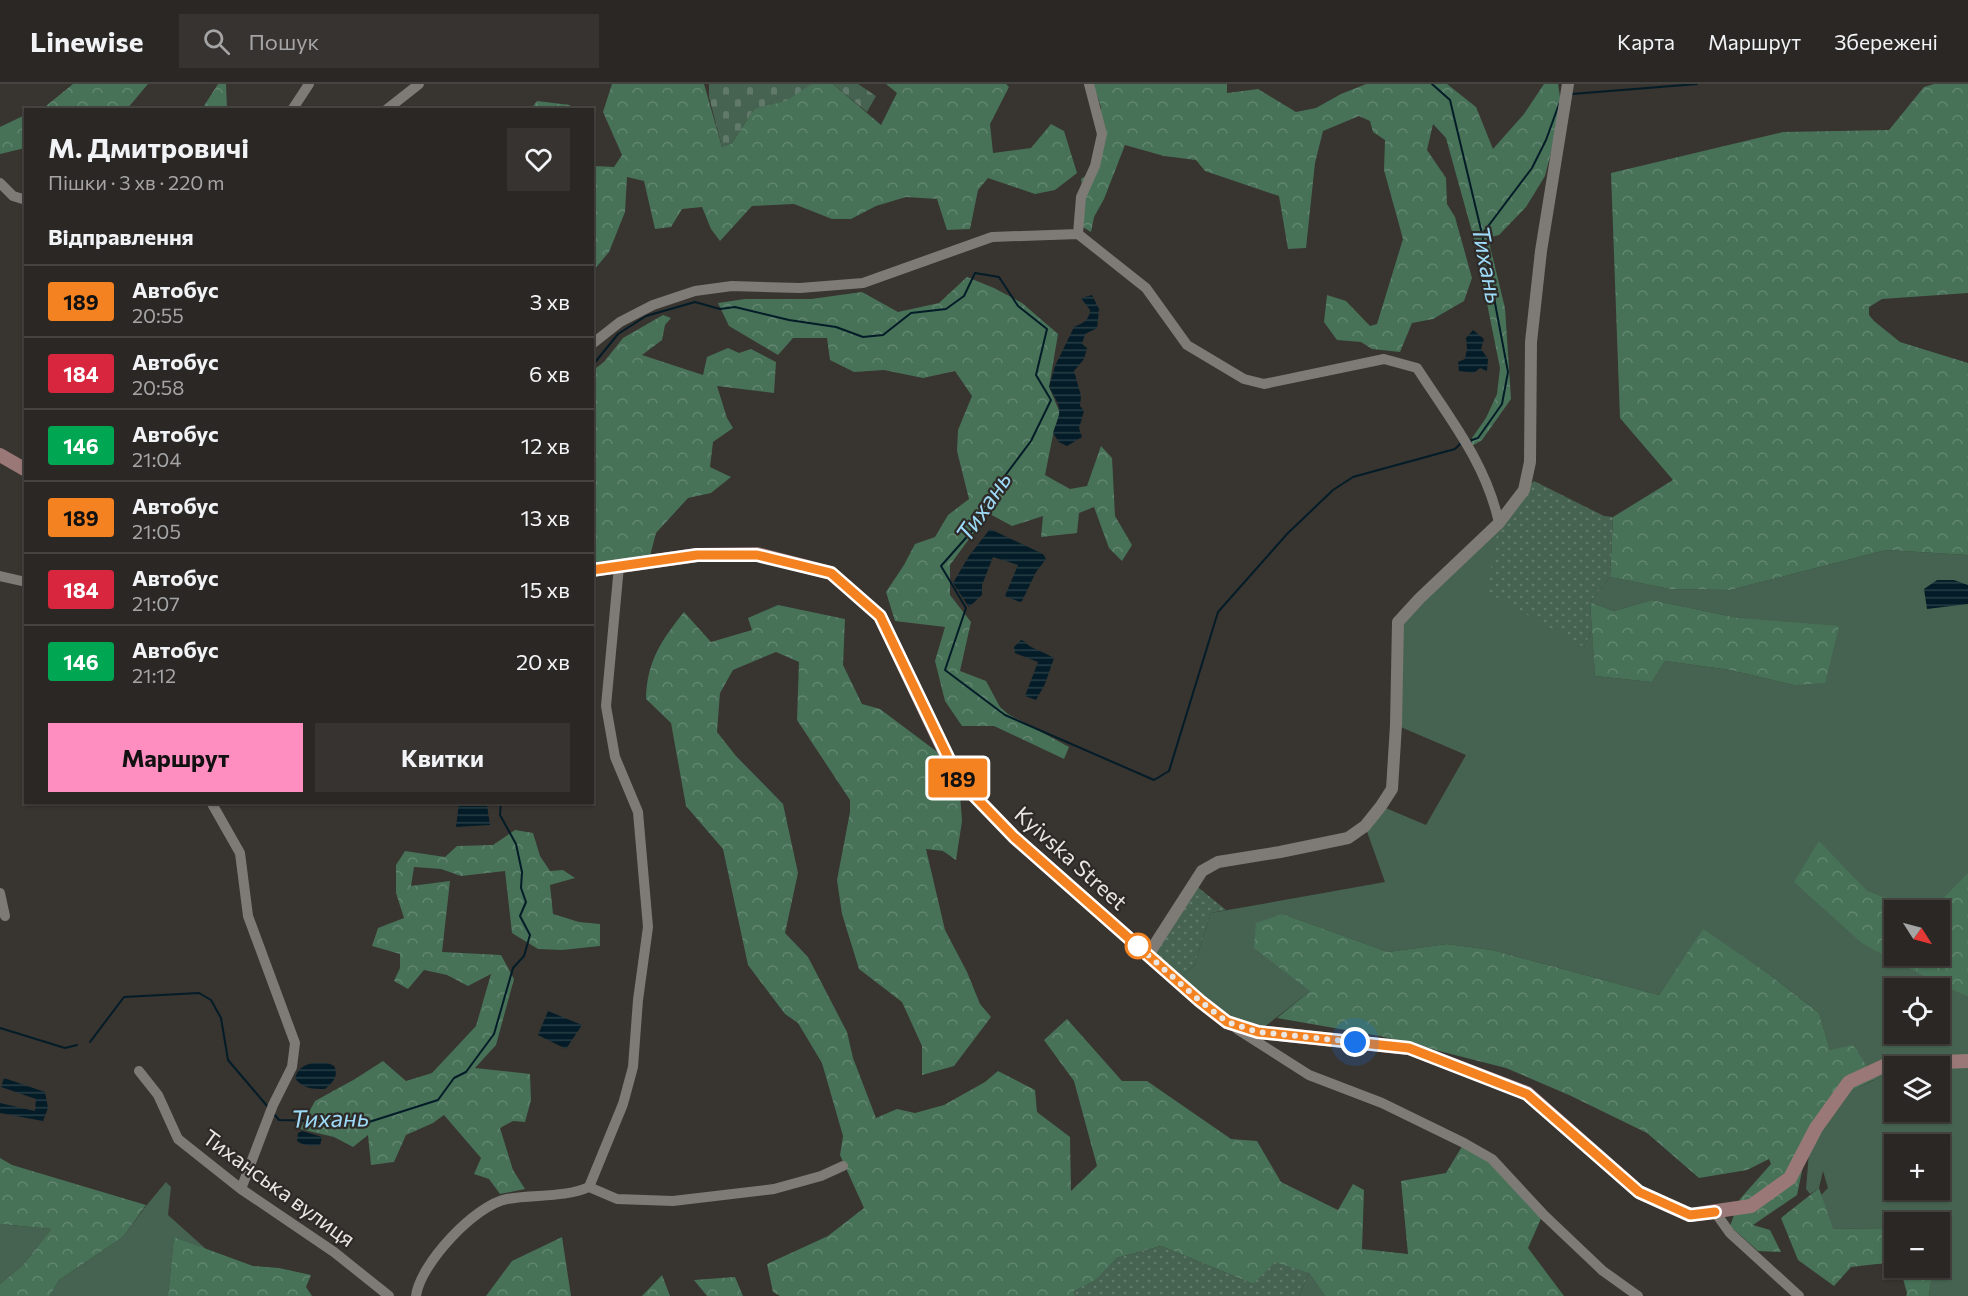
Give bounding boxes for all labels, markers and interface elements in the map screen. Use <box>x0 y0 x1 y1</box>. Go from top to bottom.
search box <box>179 14 599 68</box>
text: Linewise <box>30 24 143 58</box>
icon: search <box>200 25 233 58</box>
text: Пошук <box>248 28 319 55</box>
text: Карта <box>1617 29 1675 54</box>
text: Маршрут <box>1708 29 1801 54</box>
text: Збережені <box>1834 29 1938 54</box>
button: heart <box>507 128 570 191</box>
text: М. Дмитровичі <box>48 130 249 164</box>
text: Пішки · 3 хв · 220 m <box>48 170 225 194</box>
text: Відправлення <box>48 223 194 250</box>
water label: Тихань <box>1467 224 1510 306</box>
text: Автобус <box>132 276 219 303</box>
text: 3 хв <box>530 288 570 315</box>
text: 189 <box>63 289 99 314</box>
text: 20:55 <box>132 303 184 327</box>
text: Автобус <box>132 348 219 375</box>
text: 6 хв <box>529 360 570 387</box>
text: 184 <box>63 361 99 386</box>
text: 20:58 <box>132 375 184 399</box>
text: Автобус <box>132 420 219 447</box>
text: 12 хв <box>521 432 570 459</box>
text: 146 <box>63 433 99 458</box>
text: 21:04 <box>132 447 181 471</box>
water label: Тихань <box>949 466 1017 547</box>
text: Автобус <box>132 492 219 519</box>
text: 13 хв <box>520 504 570 531</box>
text: 189 <box>63 505 99 530</box>
text: 21:05 <box>132 519 181 543</box>
text: Автобус <box>132 564 219 591</box>
text: 15 хв <box>520 576 570 603</box>
text: 184 <box>63 577 99 602</box>
text: 21:07 <box>132 591 180 615</box>
text: Автобус <box>132 636 219 663</box>
text: 20 хв <box>516 648 570 675</box>
text: 146 <box>63 649 99 674</box>
text: 21:12 <box>132 663 176 687</box>
button: Маршрут <box>48 723 303 792</box>
button: Квитки <box>315 723 570 792</box>
line badge: 189 <box>924 758 992 798</box>
text: 189 <box>940 766 976 791</box>
street label: Kyivska Street <box>1010 800 1133 915</box>
north arrow <box>1884 900 1950 966</box>
map controls <box>1884 900 1950 1278</box>
unlabelled marker <box>1125 933 1151 959</box>
button: locate <box>1884 978 1950 1044</box>
your location <box>1340 1027 1370 1057</box>
button: layers <box>1884 1056 1950 1122</box>
water label: Тихань <box>291 1102 369 1133</box>
street label: Тиханська вулиця <box>198 1123 361 1252</box>
button: + <box>1884 1134 1950 1200</box>
button: − <box>1884 1212 1950 1278</box>

